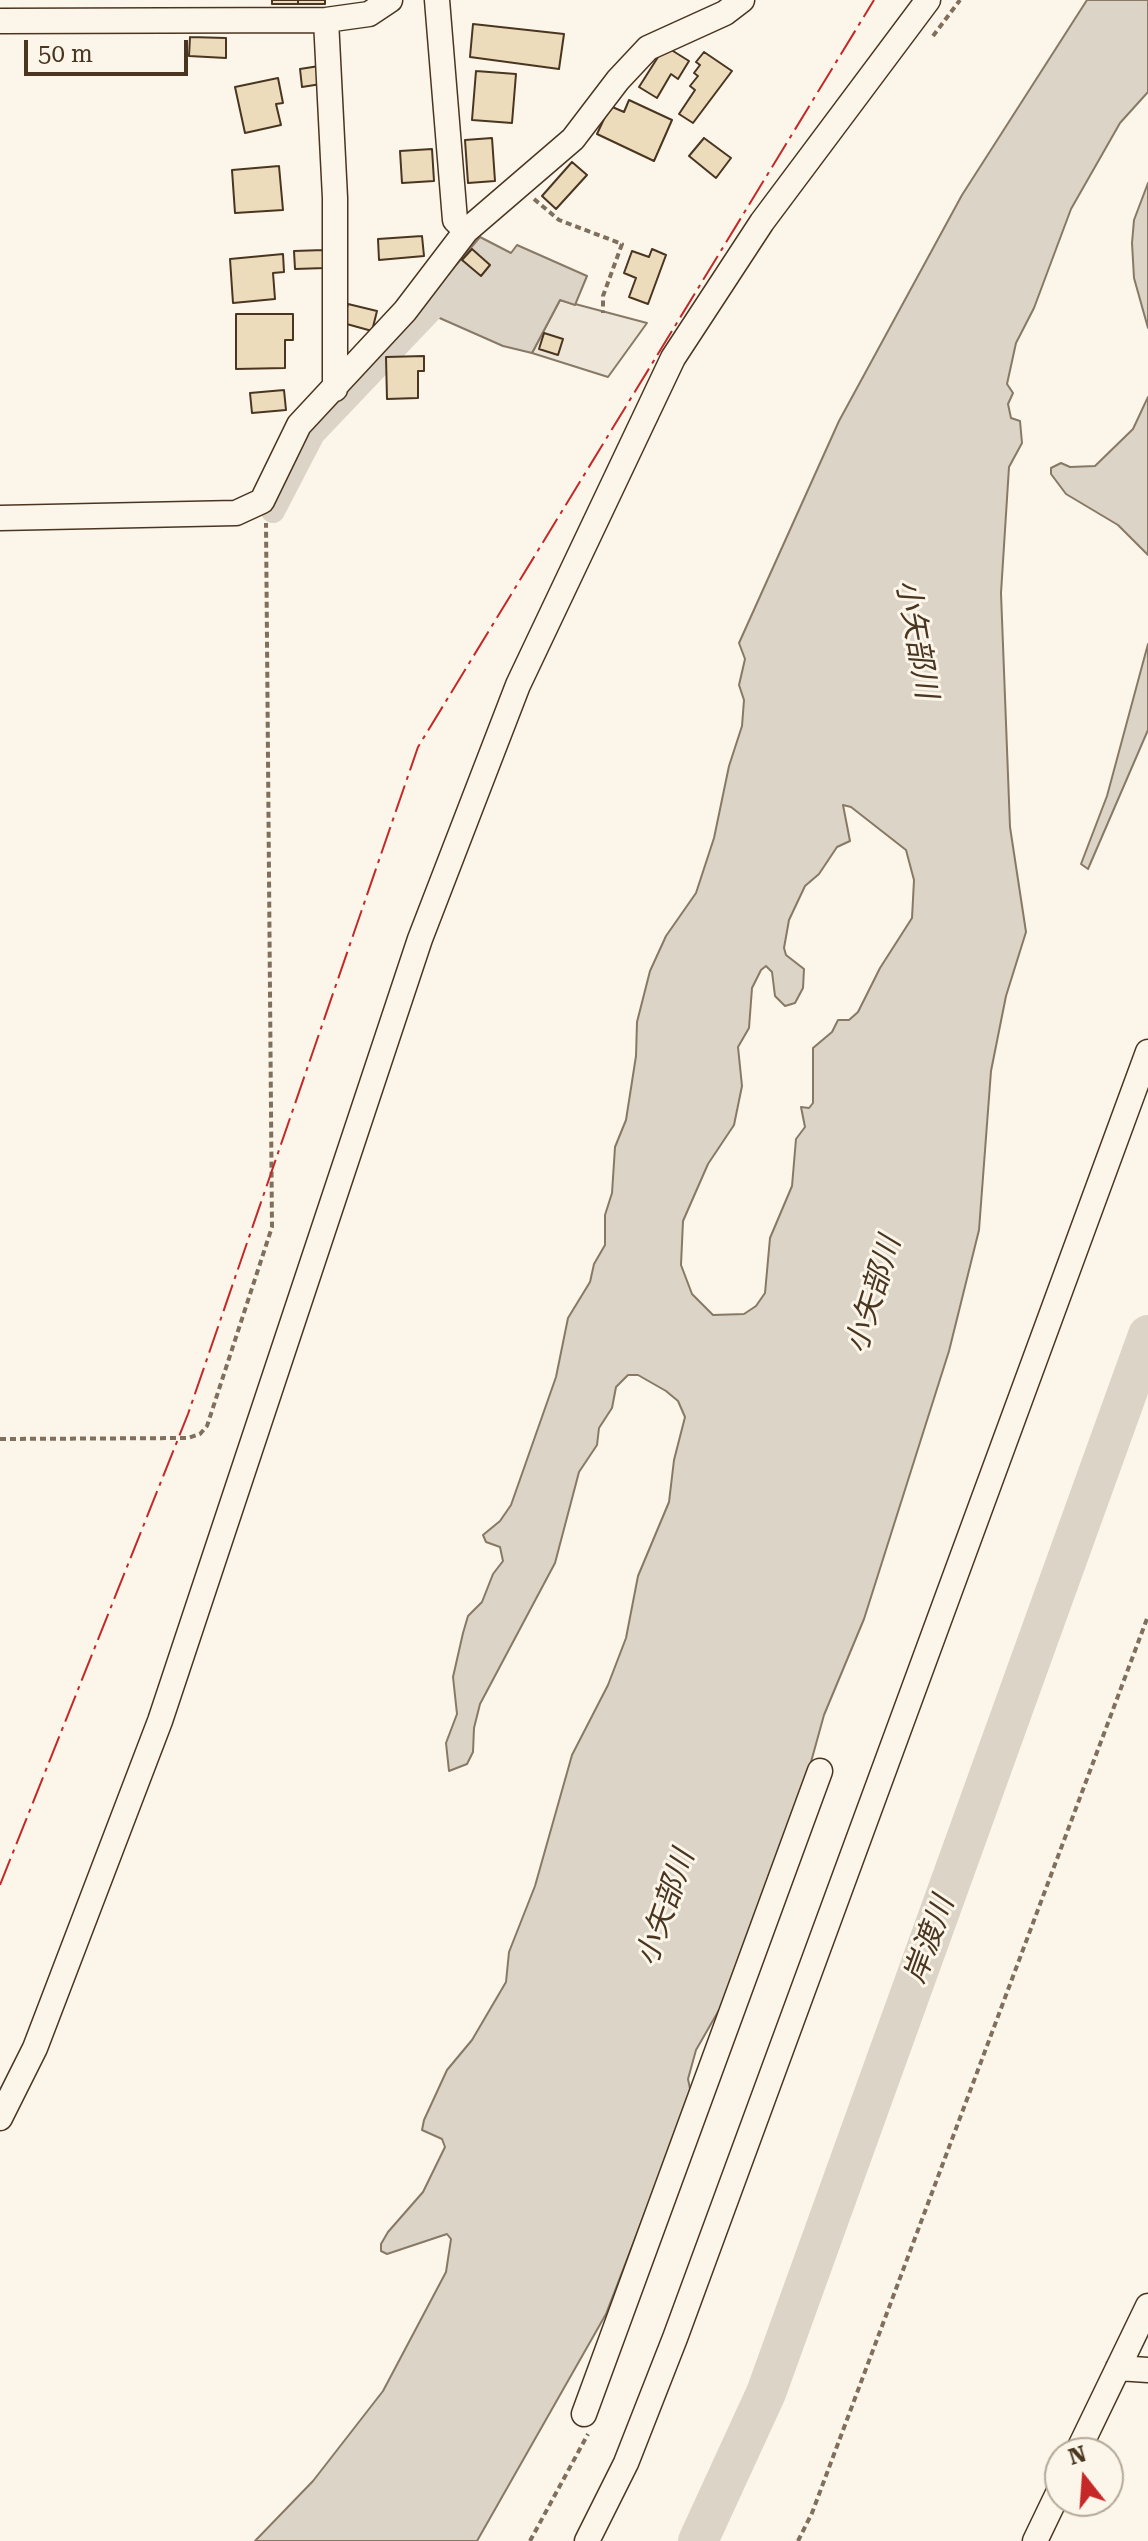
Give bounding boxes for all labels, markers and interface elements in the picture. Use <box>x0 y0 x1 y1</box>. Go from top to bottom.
scale bar <box>28 24 192 74</box>
text: 50 m <box>38 40 93 68</box>
water label: 小矢部川 <box>888 577 944 701</box>
water label: 小矢部川 <box>839 1232 909 1358</box>
water label: 小矢部川 <box>629 1845 703 1971</box>
water label: 岸渡川 <box>898 1892 962 1988</box>
north arrow <box>1044 2437 1124 2517</box>
text: N <box>1066 2441 1089 2470</box>

